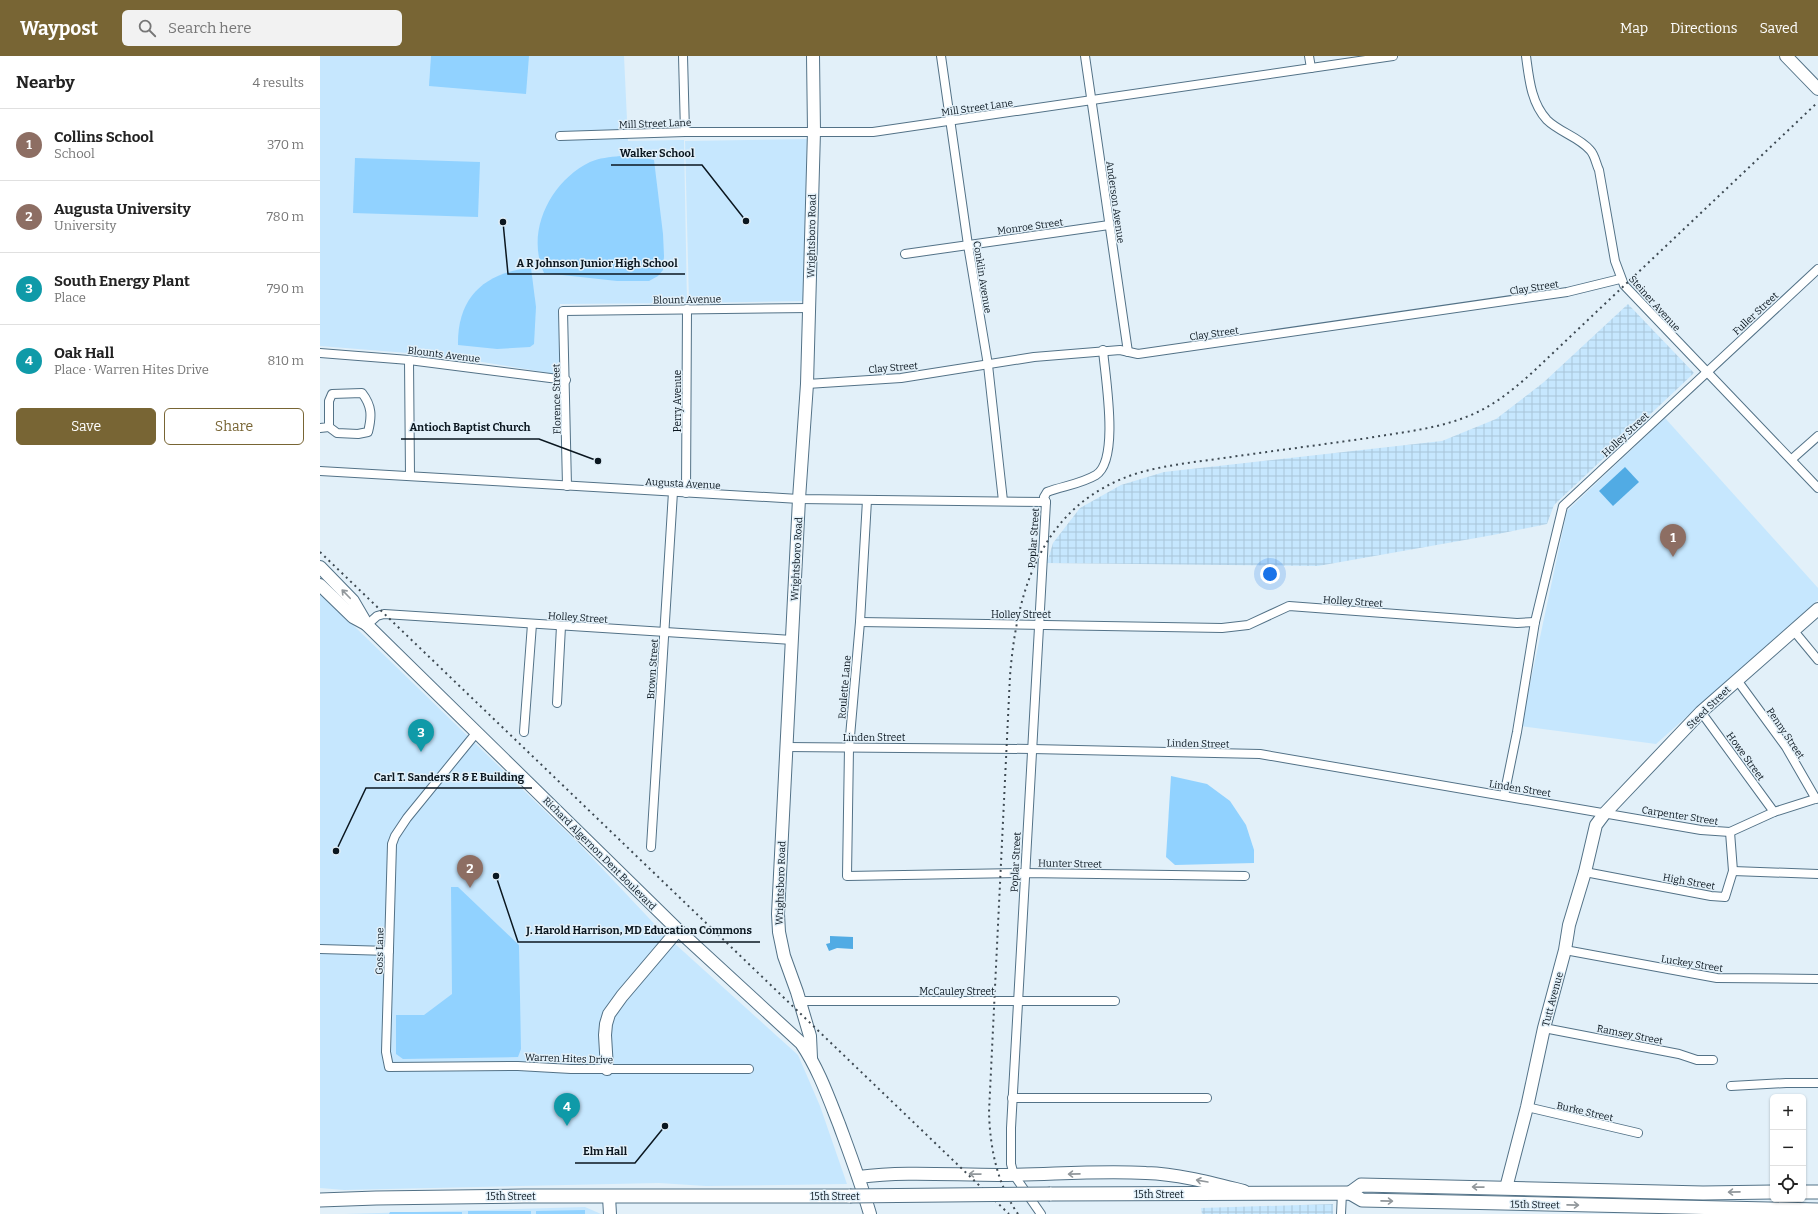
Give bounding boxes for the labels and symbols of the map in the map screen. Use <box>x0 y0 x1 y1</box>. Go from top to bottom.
street label: Mill Street Lane <box>940 97 1014 119</box>
street label: Mill Street Lane <box>619 117 692 131</box>
callout: Walker School <box>611 142 702 165</box>
text: Walker School <box>620 147 695 160</box>
street label: Anderson Avenue <box>1103 160 1127 244</box>
street label: Wrightsboro Road <box>805 194 819 278</box>
street label: Monroe Street <box>996 216 1064 238</box>
street label: Conklin Avenue <box>970 240 994 314</box>
callout: A R Johnson Junior High School <box>508 251 685 274</box>
text: A R Johnson Junior High School <box>516 257 678 270</box>
street label: Steiner Avenue <box>1626 273 1683 334</box>
street label: Clay Street <box>1509 278 1560 298</box>
street label: Fuller Street <box>1731 289 1781 338</box>
street label: Blount Avenue <box>653 293 721 307</box>
street label: Clay Street <box>1189 325 1240 343</box>
street label: Blounts Avenue <box>407 345 481 365</box>
street label: Clay Street <box>868 360 919 376</box>
street label: Florence Street <box>550 363 564 434</box>
street label: Perry Avenue <box>672 370 684 432</box>
street label: Holley Street <box>1600 410 1652 460</box>
callout: Antioch Baptist Church <box>401 416 539 439</box>
text: Antioch Baptist Church <box>409 421 531 434</box>
street label: Augusta Avenue <box>645 476 721 492</box>
street label: Poplar Street <box>1026 507 1042 569</box>
street label: Wrightsboro Road <box>789 517 805 601</box>
pin: 1 <box>1660 524 1686 557</box>
your location <box>1260 564 1280 584</box>
one-way arrow <box>341 589 351 599</box>
street label: Holley Street <box>1323 594 1384 610</box>
street label: Holley Street <box>991 609 1051 621</box>
street label: Holley Street <box>548 610 609 626</box>
street label: Brown Street <box>645 638 661 700</box>
street label: Roulette Lane <box>836 655 854 719</box>
street label: Steed Street <box>1684 684 1733 732</box>
street label: Penny Street <box>1764 706 1807 762</box>
pin: 3 <box>408 719 434 752</box>
street label: Howe Street <box>1724 730 1767 783</box>
street label: Linden Street <box>843 732 906 744</box>
street label: Linden Street <box>1167 737 1230 751</box>
callout: Carl T. Sanders R & E Building <box>366 765 532 788</box>
text: Carl T. Sanders R & E Building <box>374 771 525 784</box>
street label: Linden Street <box>1488 778 1552 800</box>
street label: Richard Algernon Dent Boulevard <box>540 795 658 913</box>
street label: Carpenter Street <box>1641 804 1719 828</box>
street label: Poplar Street <box>1008 831 1024 893</box>
street label: Wrightsboro Road <box>774 841 788 925</box>
pin: 2 <box>457 855 483 888</box>
street label: Hunter Street <box>1038 857 1103 871</box>
street label: High Street <box>1662 871 1716 893</box>
callout: J. Harold Harrison, MD Education Commons <box>518 919 760 942</box>
text: J. Harold Harrison, MD Education Commons <box>525 924 752 937</box>
street label: Goss Lane <box>374 927 386 975</box>
street label: Luckey Street <box>1660 953 1724 975</box>
street label: Tutt Avenue <box>1540 971 1566 1028</box>
street label: McCauley Street <box>919 986 995 998</box>
street label: Ramsey Street <box>1596 1023 1664 1047</box>
street label: Warren Hites Drive <box>525 1051 613 1067</box>
pin: 4 <box>554 1093 580 1126</box>
street label: Burke Street <box>1555 1100 1615 1124</box>
callout: Elm Hall <box>575 1140 635 1163</box>
text: Elm Hall <box>583 1145 628 1158</box>
one-way arrow <box>1068 1170 1081 1178</box>
one-way arrow <box>969 1171 982 1178</box>
one-way arrow <box>1195 1177 1208 1185</box>
one-way arrow <box>1472 1183 1485 1191</box>
one-way arrow <box>1728 1188 1741 1196</box>
street label: 15th Street <box>1134 1189 1184 1201</box>
street label: 15th Street <box>486 1191 536 1203</box>
street label: 15th Street <box>810 1191 860 1203</box>
one-way arrow <box>1380 1197 1393 1205</box>
street label: 15th Street <box>1510 1199 1560 1211</box>
one-way arrow <box>1566 1201 1579 1209</box>

